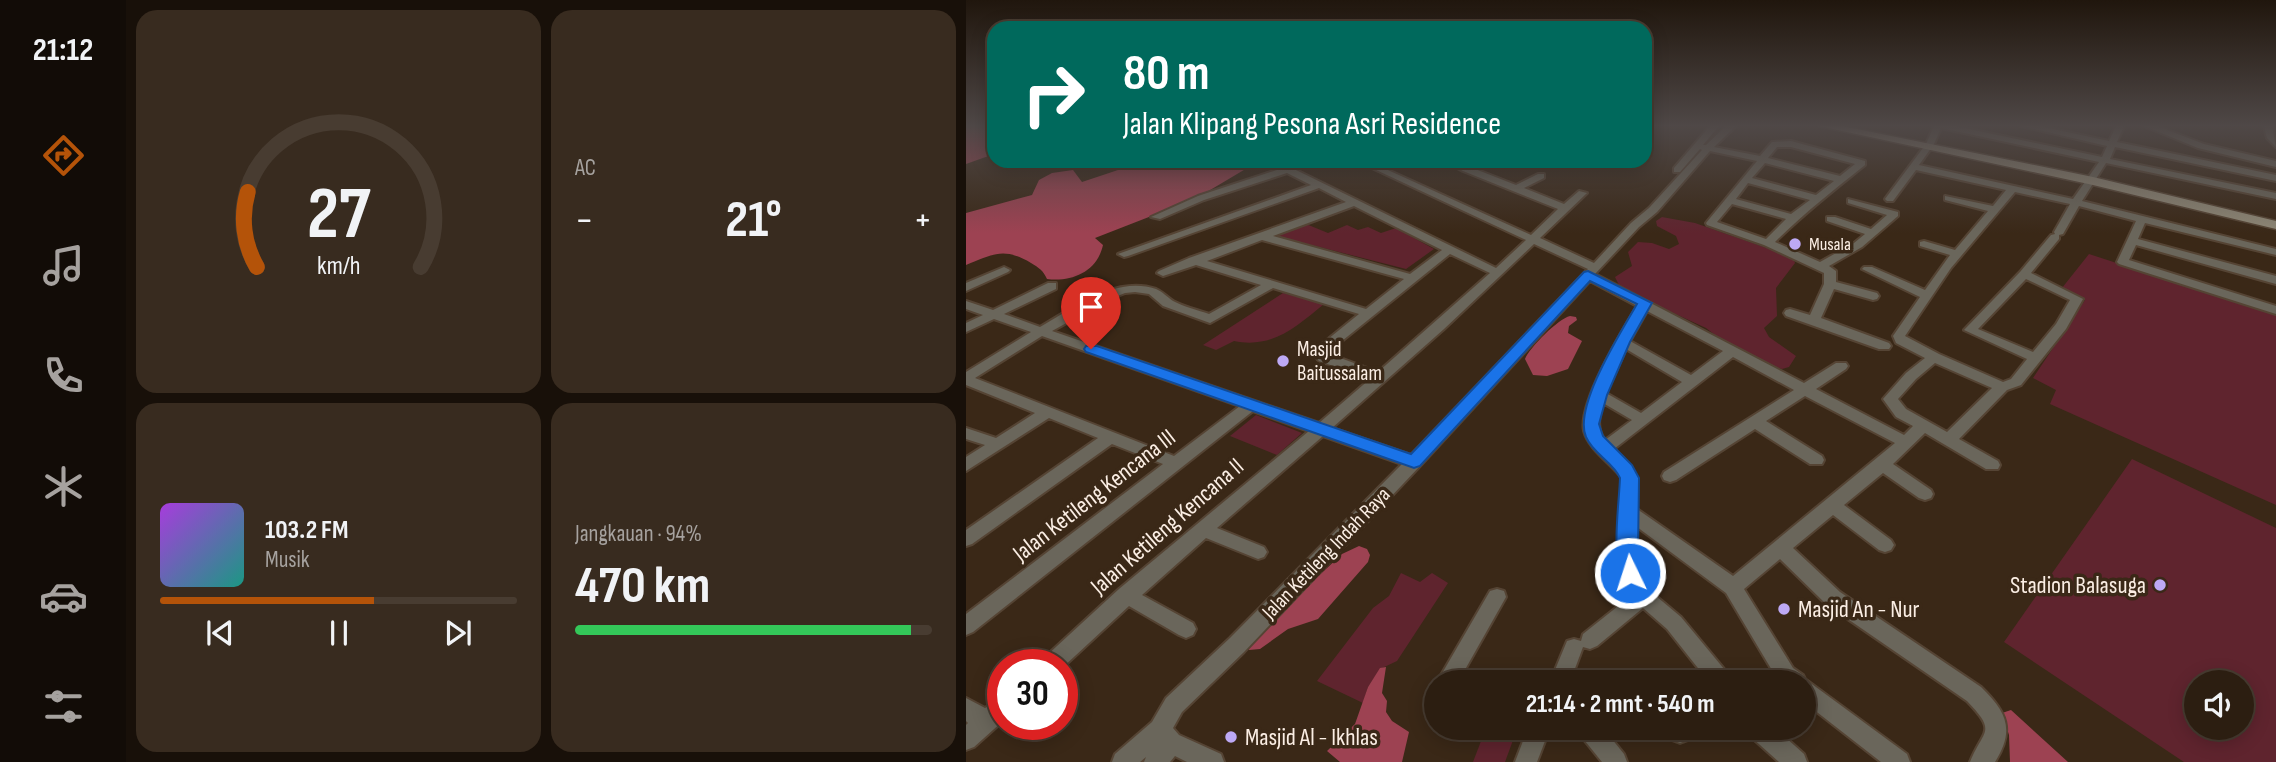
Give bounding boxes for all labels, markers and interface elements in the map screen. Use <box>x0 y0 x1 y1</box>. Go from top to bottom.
text: 21:12 <box>33 31 93 70</box>
text: 80 m <box>1123 45 1210 104</box>
icon: right <box>1008 49 1099 140</box>
text: Jalan Klipang Pesona Asri Residence <box>1123 105 1501 144</box>
icon: directions <box>39 131 88 180</box>
text: AC <box>575 154 596 182</box>
text: 27 <box>307 172 371 260</box>
text: 21° <box>725 189 782 252</box>
text: − <box>575 198 594 243</box>
text: + <box>913 198 932 243</box>
place label: Musala <box>1809 234 1851 255</box>
marker: Musala <box>1787 236 1803 252</box>
icon: music <box>39 241 88 290</box>
text: km/h <box>317 251 360 282</box>
pin <box>1061 277 1121 349</box>
icon: arrive <box>1072 288 1110 326</box>
place label: Masjid Baitussalam <box>1297 337 1382 386</box>
icon: phone <box>39 351 88 400</box>
marker: Masjid Baitussalam <box>1275 353 1291 369</box>
street label: Jalan Ketileng Kencana III <box>1007 423 1181 567</box>
street label: Jalan Ketileng Kencana II <box>1085 452 1249 600</box>
icon: climate <box>39 462 88 511</box>
street label: Jalan Ketileng Indah Raya <box>1257 482 1396 625</box>
text: 103.2 FM <box>265 515 348 546</box>
text: Jangkauan · 94% <box>575 520 702 548</box>
position arrow <box>1593 536 1667 610</box>
text: Musik <box>265 546 310 574</box>
text: 470 km <box>575 555 710 618</box>
place label: Stadion Balasuga <box>2010 571 2146 600</box>
icon: car <box>39 572 88 621</box>
marker: Stadion Balasuga <box>2152 577 2168 593</box>
place label: Masjid An - Nur <box>1798 595 1919 624</box>
marker: Masjid An - Nur <box>1776 601 1792 617</box>
icon: previous <box>201 614 239 652</box>
icon: pause <box>320 614 358 652</box>
icon: next <box>439 614 477 652</box>
speed limit sign: 30 <box>987 649 1078 740</box>
map controls <box>2184 670 2254 740</box>
button: sound <box>2184 670 2254 740</box>
icon: filters <box>39 682 88 731</box>
text: 21:14 · 2 mnt · 540 m <box>1526 689 1714 720</box>
place label: Masjid Al - Ikhlas <box>1245 723 1378 752</box>
marker: Masjid Al - Ikhlas <box>1223 729 1239 745</box>

